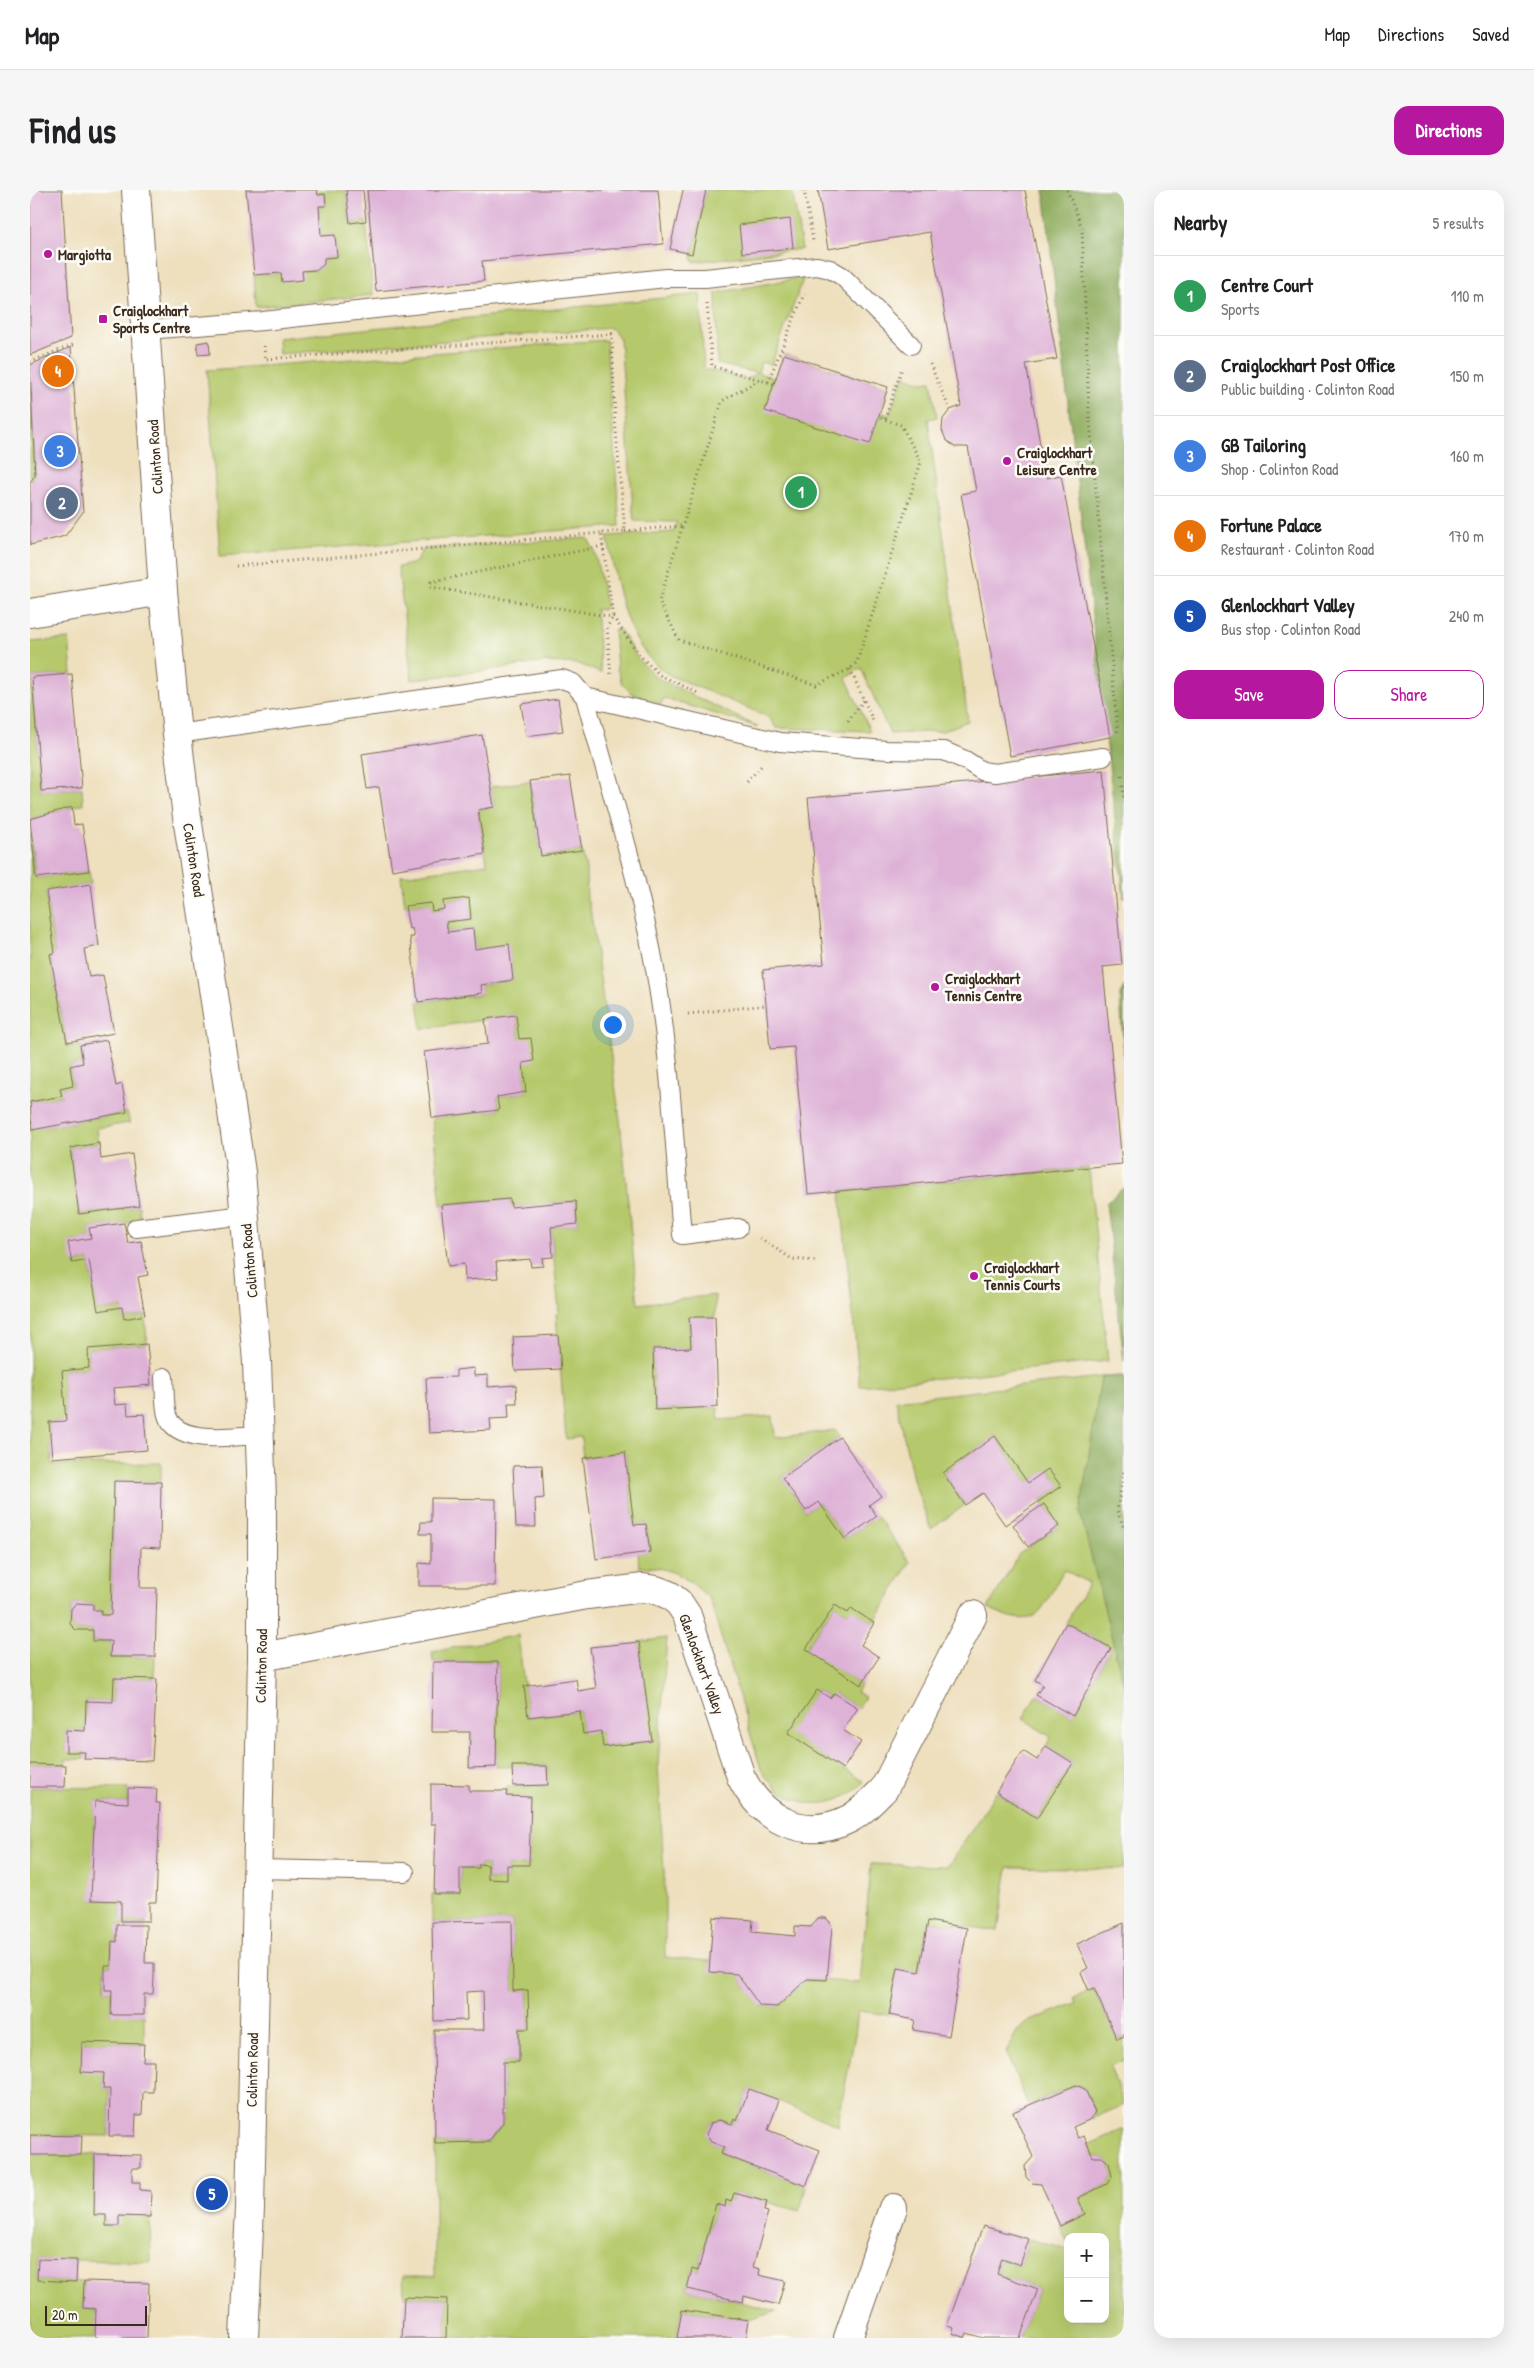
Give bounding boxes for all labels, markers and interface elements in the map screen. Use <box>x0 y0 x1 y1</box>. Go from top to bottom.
text: Map <box>25 19 59 51</box>
text: Map <box>1325 22 1350 47</box>
text: Directions <box>1378 22 1444 47</box>
text: Saved <box>1472 22 1509 47</box>
button: Directions <box>1394 106 1504 155</box>
text: Find us <box>30 107 116 154</box>
text: Nearby <box>1174 208 1227 237</box>
text: 5 results <box>1433 212 1484 234</box>
place label: Margiotta <box>58 244 111 266</box>
marker: Margiotta <box>42 248 54 260</box>
text: Centre Court <box>1221 272 1313 298</box>
text: 1 <box>1187 285 1193 307</box>
text: 110 m <box>1451 285 1484 307</box>
text: Sports <box>1221 298 1259 320</box>
place label: Craiglockhart Sports Centre <box>113 300 190 339</box>
marker: Craiglockhart Sports Centre <box>97 313 109 325</box>
pin: 4 <box>42 352 74 390</box>
text: Craiglockhart Post Office <box>1221 352 1395 378</box>
text: 2 <box>1186 365 1194 387</box>
text: 150 m <box>1450 365 1484 387</box>
text: Public building · Colinton Road <box>1221 378 1394 400</box>
street label: Colinton Road <box>142 419 168 495</box>
pin: 3 <box>44 432 76 470</box>
text: GB Tailoring <box>1221 432 1306 458</box>
place label: Craiglockhart Leisure Centre <box>1017 442 1097 480</box>
text: 3 <box>1186 445 1194 467</box>
text: 160 m <box>1450 445 1484 467</box>
marker: Craiglockhart Leisure Centre <box>1001 455 1013 467</box>
text: Shop · Colinton Road <box>1221 458 1338 480</box>
pin: 1 <box>785 473 817 511</box>
pin: 2 <box>46 484 78 522</box>
text: Fortune Palace <box>1221 512 1322 538</box>
text: 4 <box>1187 525 1193 547</box>
text: 170 m <box>1449 525 1484 547</box>
text: Restaurant · Colinton Road <box>1221 538 1374 560</box>
text: Glenlockhart Valley <box>1221 592 1355 618</box>
text: 5 <box>1187 605 1193 627</box>
text: 240 m <box>1449 605 1484 627</box>
text: Bus stop · Colinton Road <box>1221 618 1360 640</box>
button: Save <box>1174 670 1324 719</box>
button: Share <box>1334 670 1484 719</box>
street label: Colinton Road <box>178 822 210 899</box>
place label: Craiglockhart Tennis Centre <box>944 968 1022 1006</box>
marker: Craiglockhart Tennis Centre <box>929 981 941 993</box>
your location <box>600 1012 626 1038</box>
street label: Colinton Road <box>235 1223 263 1299</box>
place label: Craiglockhart Tennis Courts <box>983 1257 1060 1295</box>
marker: Craiglockhart Tennis Courts <box>968 1270 980 1282</box>
street label: Glenlockhart Valley <box>674 1611 730 1717</box>
street label: Colinton Road <box>250 1628 272 1703</box>
street label: Colinton Road <box>241 2032 263 2107</box>
pin: 5 <box>196 2175 228 2213</box>
map controls <box>1064 2233 1109 2323</box>
button: + <box>1064 2233 1109 2278</box>
button: − <box>1064 2278 1109 2323</box>
scale bar <box>45 2303 148 2326</box>
text: 20 m <box>52 2305 78 2324</box>

